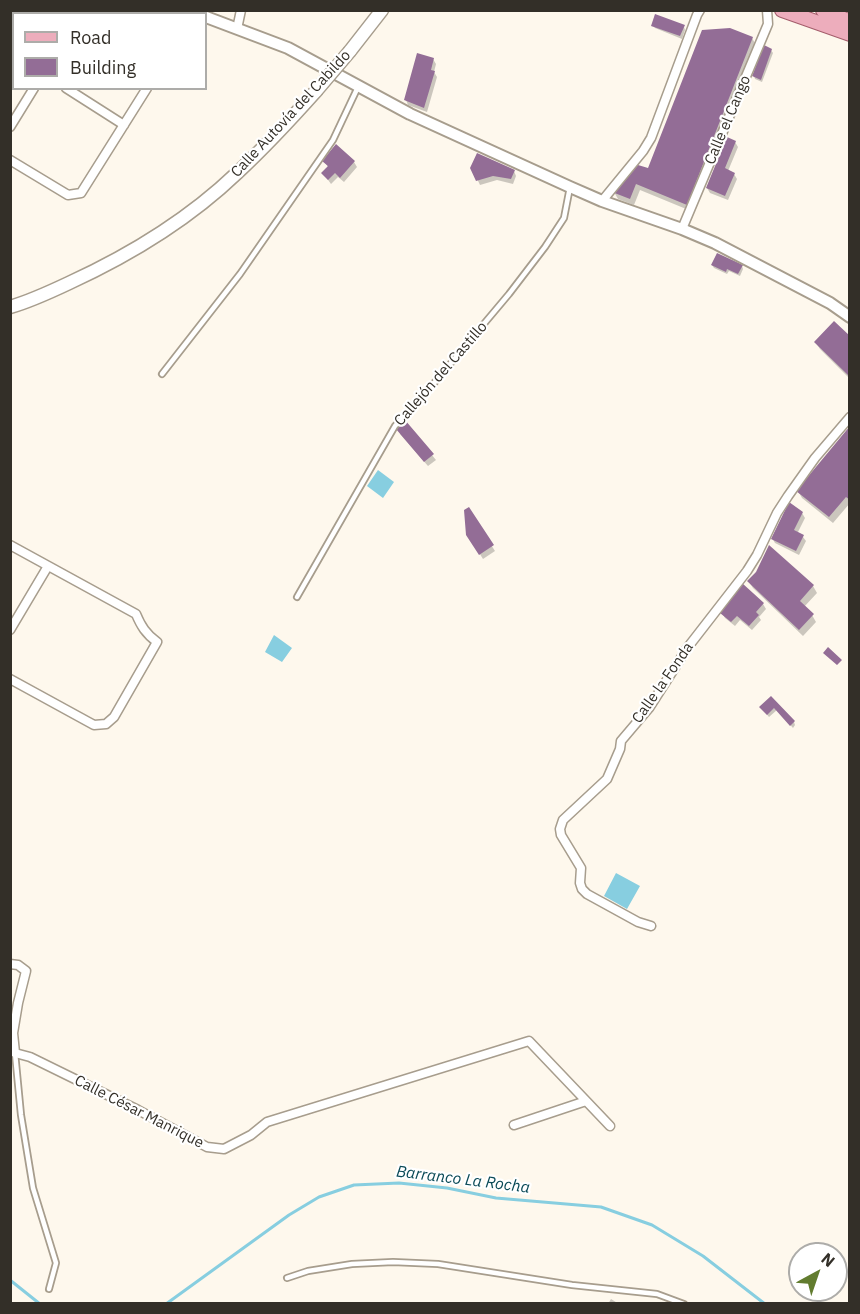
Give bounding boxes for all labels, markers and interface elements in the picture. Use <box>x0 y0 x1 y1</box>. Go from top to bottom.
legend <box>12 12 207 90</box>
text: Road <box>70 26 111 49</box>
street label: Calle Autovía del Cabildo <box>227 47 355 181</box>
text: Building <box>70 56 136 79</box>
street label: Calle el Cango <box>701 73 755 167</box>
street label: Callejón del Castillo <box>391 318 491 430</box>
street label: Calle la Fonda <box>629 639 697 727</box>
street label: Calle César Manrique <box>71 1072 207 1152</box>
water label: Barranco La Rocha <box>395 1162 531 1198</box>
north arrow <box>788 1242 848 1302</box>
text: N <box>817 1248 839 1271</box>

